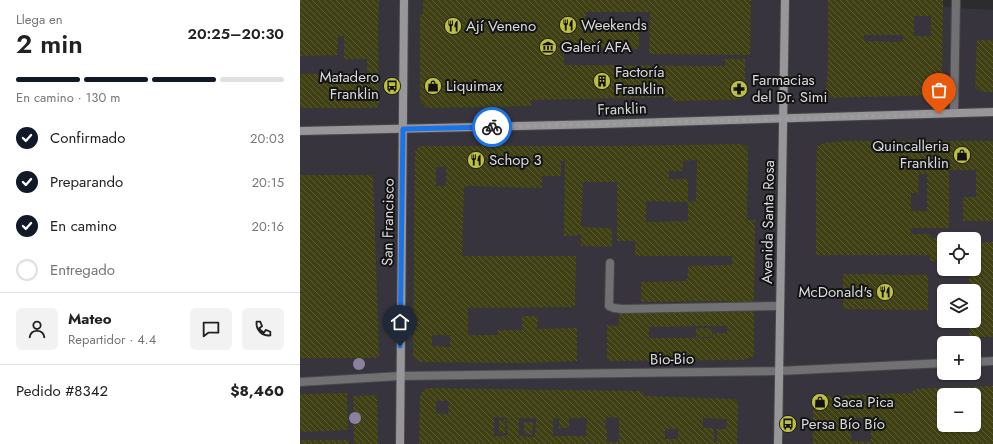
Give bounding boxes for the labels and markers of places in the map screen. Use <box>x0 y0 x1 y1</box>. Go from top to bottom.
place label: Weekends <box>581 14 647 36</box>
place label: Ají Veneno <box>466 15 536 37</box>
restaurant icon: Weekends <box>558 15 578 35</box>
restaurant icon: Ají Veneno <box>443 16 463 36</box>
place label: Galerí AFA <box>561 36 631 58</box>
museum icon: Galerí AFA <box>538 37 558 57</box>
place label: Factoría Franklin <box>615 61 665 100</box>
place label: Matadero Franklin <box>319 66 379 105</box>
place label: Farmacias del Dr. Simi <box>752 69 827 108</box>
building icon: Factoría Franklin <box>592 71 612 91</box>
pin <box>922 73 956 114</box>
place label: Liquimax <box>446 75 503 97</box>
bus stop icon: Matadero Franklin <box>382 76 402 96</box>
shop icon: Liquimax <box>423 76 443 96</box>
pharmacy icon: Farmacias del Dr. Simi <box>729 79 749 99</box>
place label: Quincalleria Franklin <box>872 135 949 174</box>
shop icon: Quincalleria Franklin <box>952 145 972 165</box>
place label: Schop 3 <box>489 149 542 171</box>
restaurant icon: Schop 3 <box>466 150 486 170</box>
place label: McDonald's <box>798 281 872 303</box>
restaurant icon: McDonald's <box>875 282 895 302</box>
pin <box>383 305 417 346</box>
place label: Saca Pica <box>833 391 894 413</box>
shop icon: Saca Pica <box>810 392 830 412</box>
place label: Persa Bío Bío <box>801 413 885 435</box>
bus stop icon: Persa Bío Bío <box>778 414 798 434</box>

